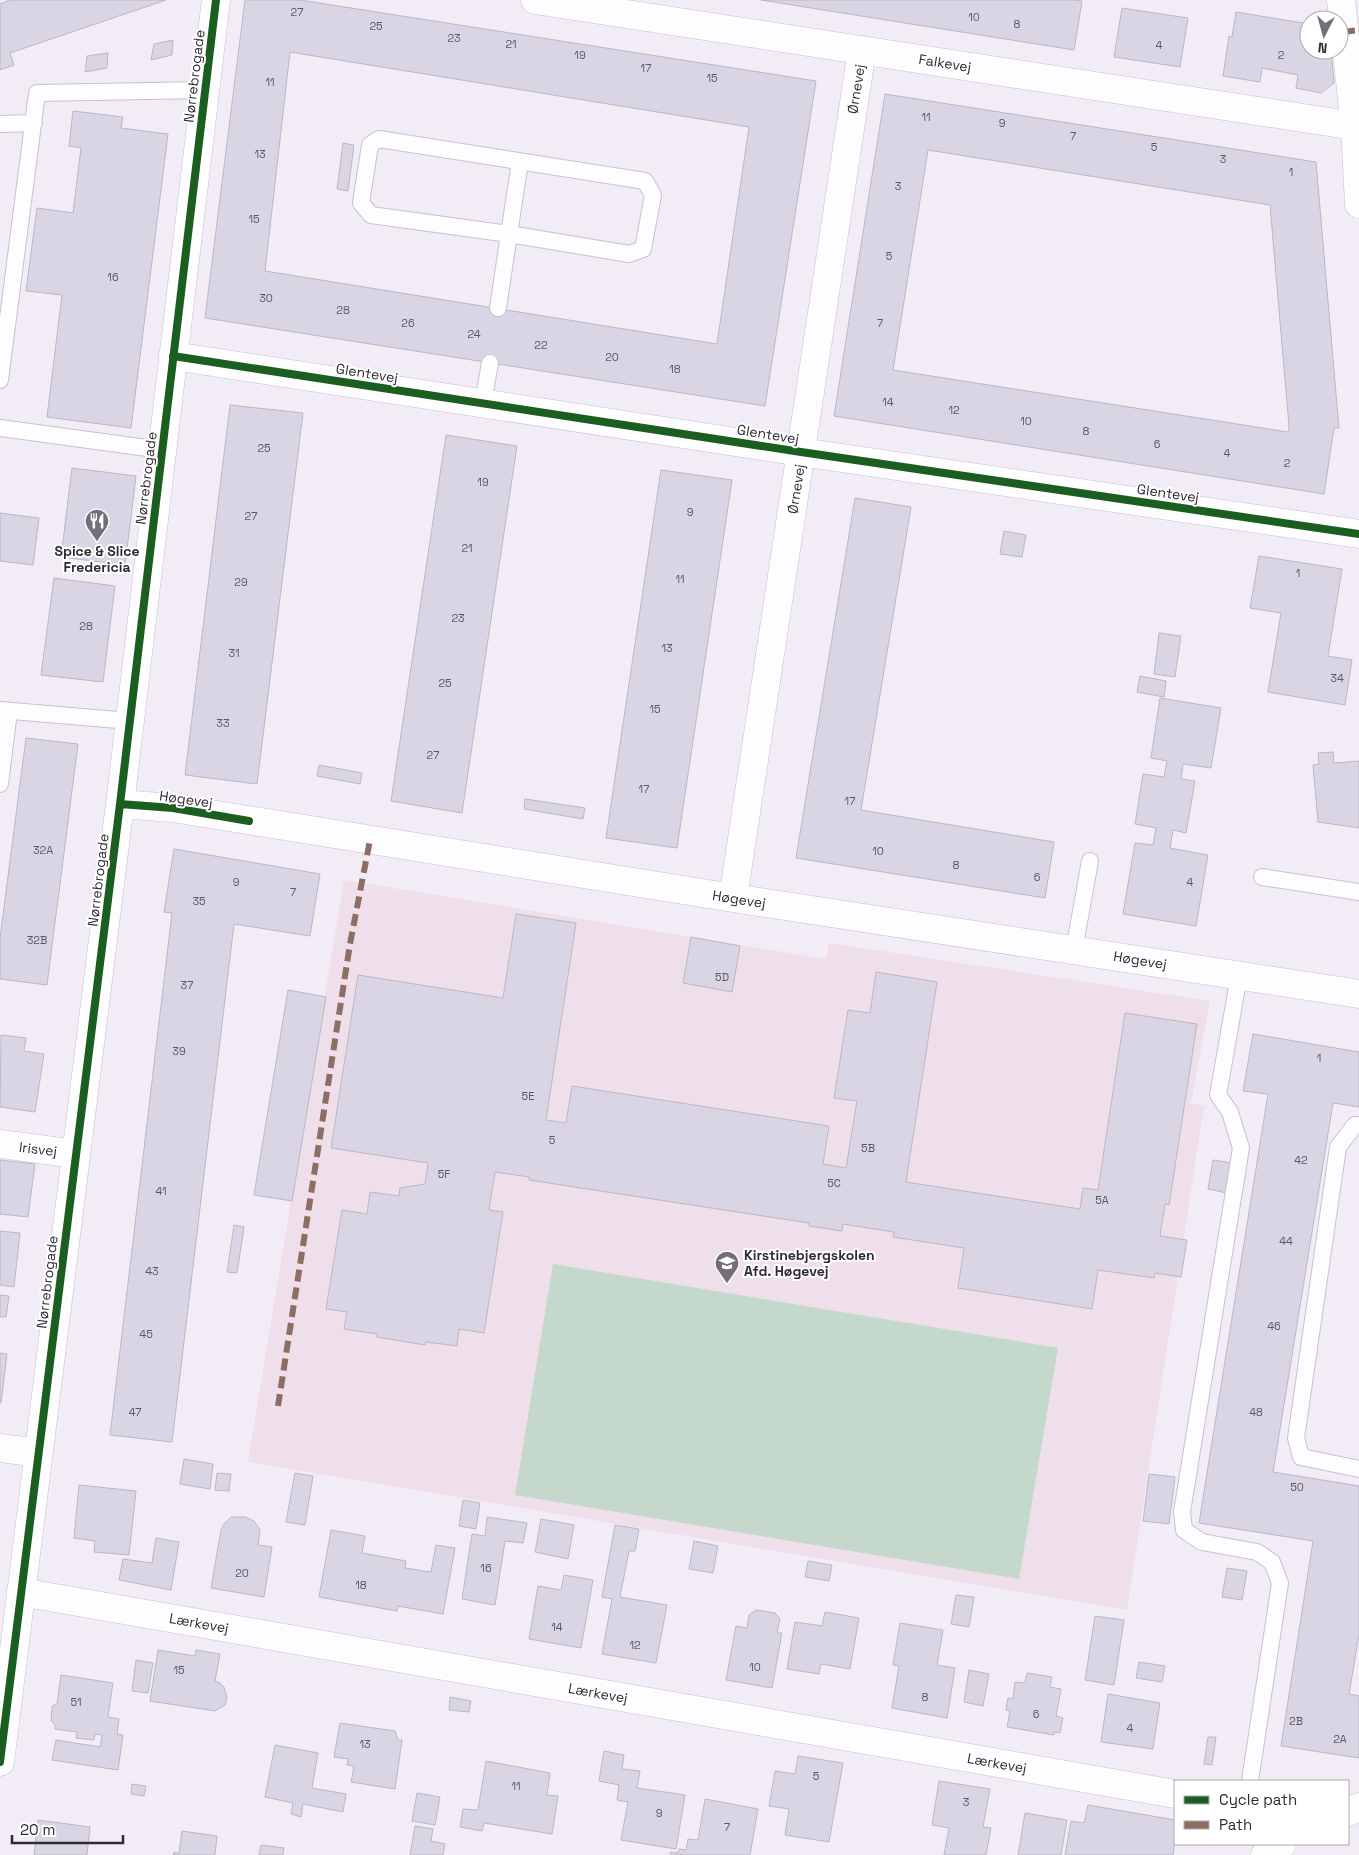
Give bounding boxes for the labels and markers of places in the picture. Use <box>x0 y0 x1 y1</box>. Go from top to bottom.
restaurant icon: Spice & Slice Fredericia <box>84 508 110 542</box>
place label: Spice & Slice Fredericia <box>54 542 140 576</box>
place label: Kirstinebjergskolen Afd. Høgevej <box>744 1246 875 1280</box>
school or university icon: Kirstinebjergskolen Afd. Høgevej <box>714 1250 740 1284</box>

